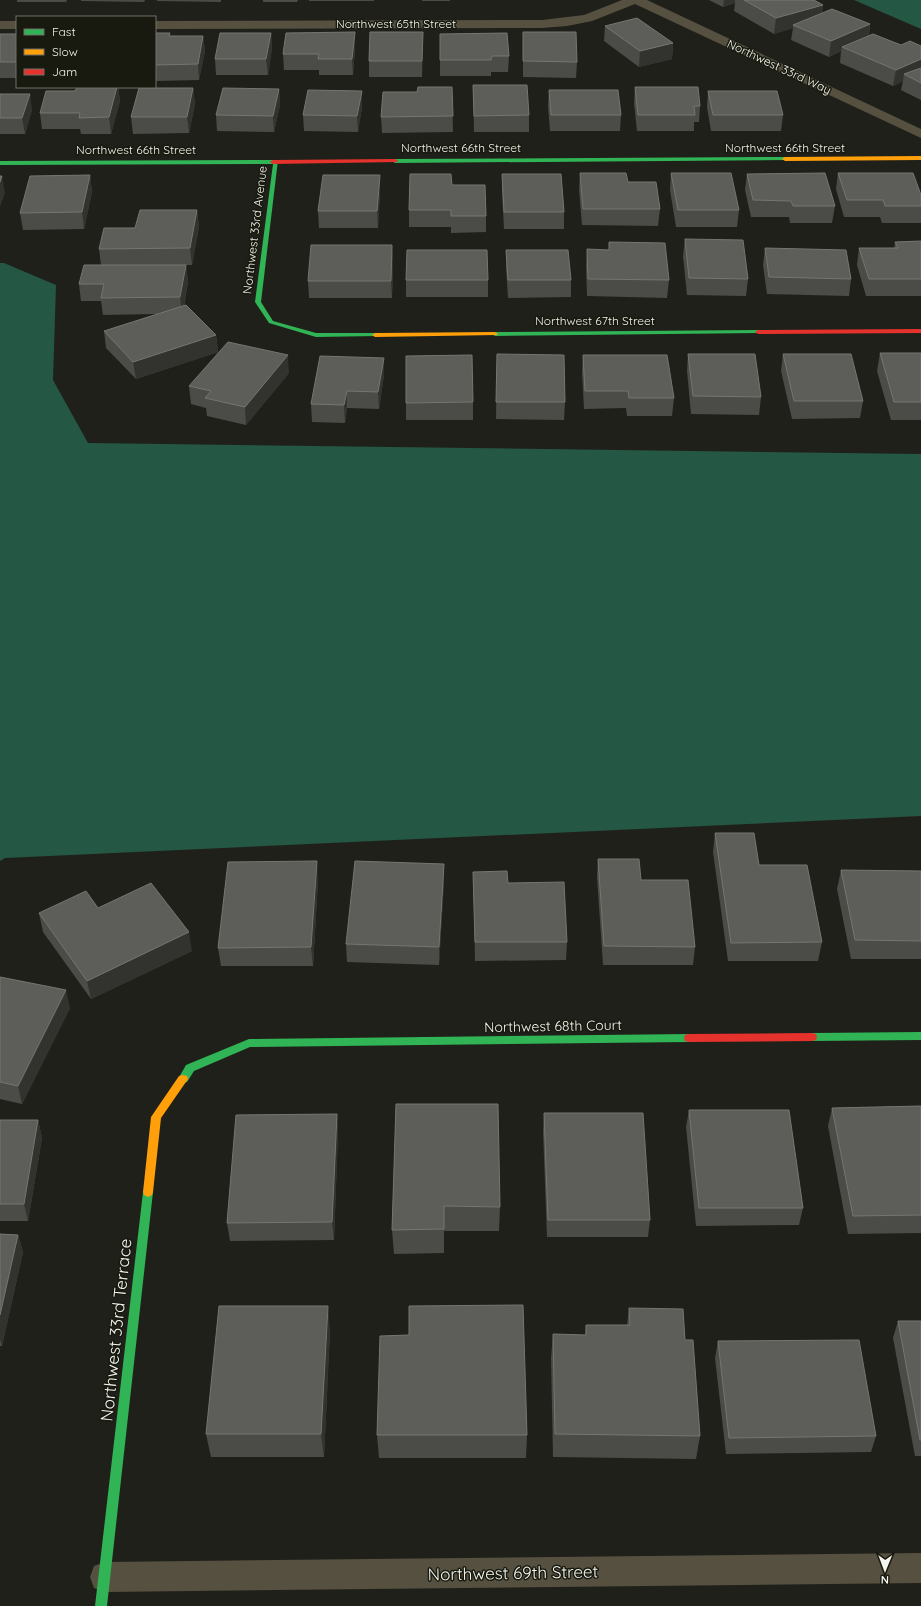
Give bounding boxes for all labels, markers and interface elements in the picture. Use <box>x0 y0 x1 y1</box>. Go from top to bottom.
legend <box>16 16 156 88</box>
street label: Northwest 65th Street <box>336 16 456 31</box>
text: Fast <box>52 24 76 39</box>
street label: Northwest 33rd Way <box>725 36 834 97</box>
text: Slow <box>52 44 78 59</box>
text: Jam <box>52 64 77 79</box>
street label: Northwest 66th Street <box>401 140 521 155</box>
street label: Northwest 66th Street <box>725 140 845 155</box>
street label: Northwest 66th Street <box>76 142 196 157</box>
street label: Northwest 33rd Avenue <box>239 165 270 295</box>
street label: Northwest 67th Street <box>535 313 655 328</box>
street label: Northwest 68th Court <box>484 1016 622 1036</box>
street label: Northwest 33rd Terrace <box>95 1237 136 1422</box>
north arrow <box>865 1550 905 1590</box>
street label: Northwest 69th Street <box>428 1561 599 1584</box>
text: N <box>881 1573 889 1587</box>

